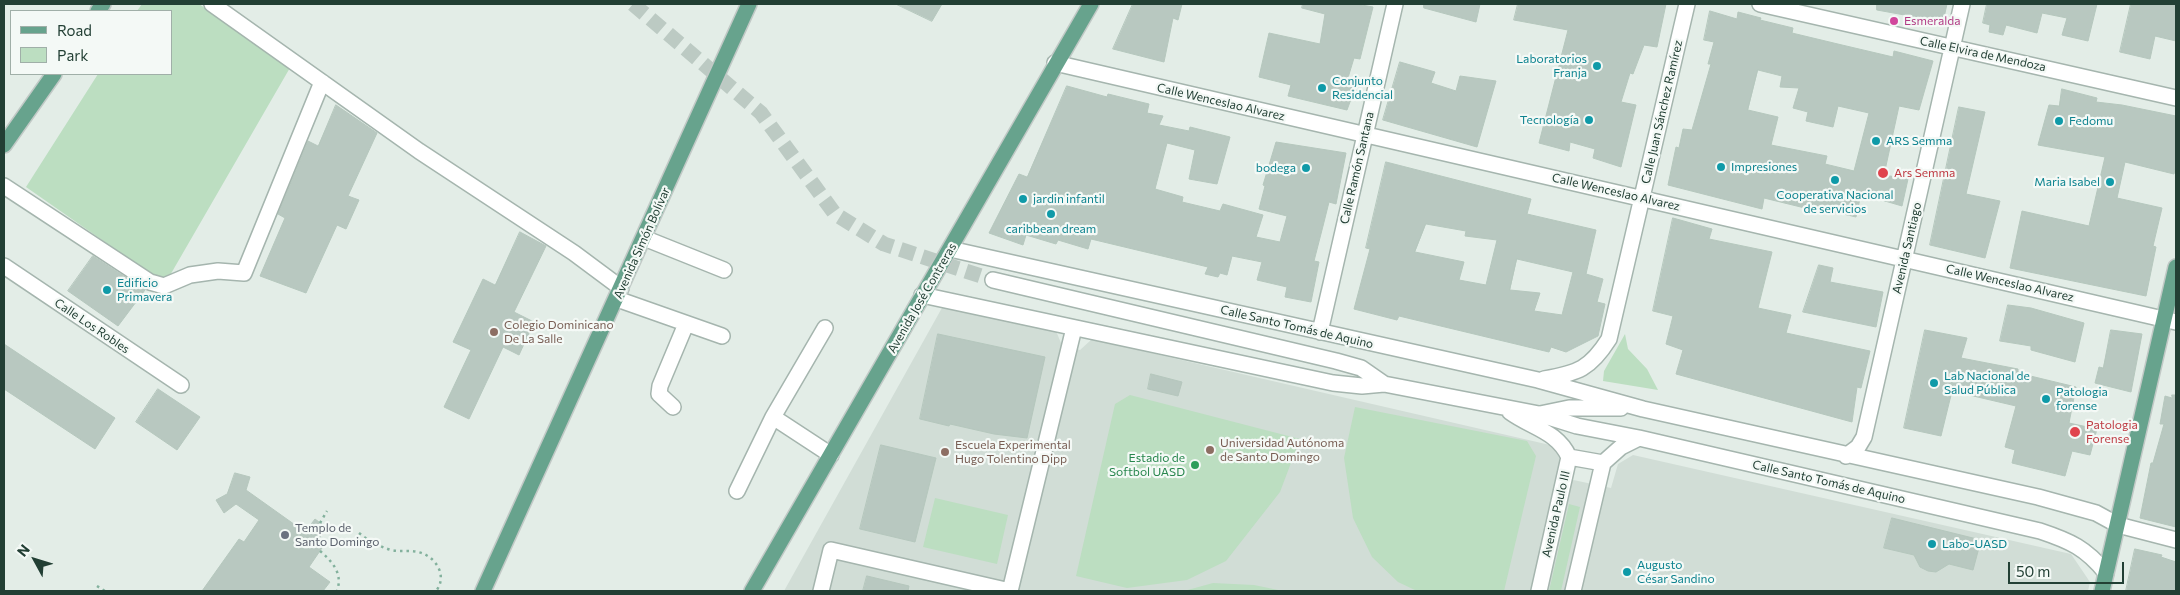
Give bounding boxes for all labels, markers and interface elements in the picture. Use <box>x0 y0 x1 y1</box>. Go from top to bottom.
legend <box>10 10 172 75</box>
place label: Esmeralda <box>1904 14 1961 28</box>
marker: Esmeralda <box>1888 15 1900 27</box>
text: Road <box>57 21 92 39</box>
street label: Calle Elvira de Mendoza <box>1919 34 2047 74</box>
street label: Calle Juan Sánchez Ramírez <box>1638 39 1686 185</box>
text: Park <box>57 46 88 64</box>
place label: Laboratorios Franja <box>1516 52 1587 80</box>
marker: Laboratorios Franja <box>1591 60 1603 72</box>
place label: Conjunto Residencial <box>1332 74 1393 102</box>
street label: Calle Wenceslao Alvarez <box>1156 80 1286 124</box>
marker: Conjunto Residencial <box>1316 82 1328 94</box>
street label: Calle Ramón Santana <box>1337 110 1377 226</box>
place label: Tecnología <box>1520 113 1579 127</box>
marker: Tecnología <box>1583 114 1595 126</box>
place label: Fedomu <box>2069 114 2113 128</box>
marker: Fedomu <box>2053 115 2065 127</box>
place label: ARS Semma <box>1886 134 1952 148</box>
marker: ARS Semma <box>1870 135 1882 147</box>
place label: Impresiones <box>1731 160 1797 174</box>
place label: bodega <box>1256 161 1296 175</box>
marker: Impresiones <box>1715 161 1727 173</box>
marker: bodega <box>1300 162 1312 174</box>
marker: Ars Semma <box>1876 166 1890 180</box>
place label: Ars Semma <box>1894 166 1955 180</box>
street label: Calle Wenceslao Alvarez <box>1551 170 1681 214</box>
marker: Cooperativa Nacional de servicios <box>1829 174 1841 186</box>
place label: Maria Isabel <box>2034 175 2100 189</box>
marker: Maria Isabel <box>2104 176 2116 188</box>
street label: Avenida Simón Bolívar <box>611 185 673 301</box>
place label: Cooperativa Nacional de servicios <box>1776 188 1894 216</box>
place label: jardin infantil <box>1033 192 1105 206</box>
marker: jardin infantil <box>1017 193 1029 205</box>
street label: Avenida Santiago <box>1889 201 1925 295</box>
marker: caribbean dream <box>1045 208 1057 220</box>
place label: caribbean dream <box>1006 222 1096 236</box>
street label: Avenida José Contreras <box>885 240 959 356</box>
street label: Calle Wenceslao Alvarez <box>1945 261 2075 305</box>
place label: Edificio Primavera <box>117 276 172 304</box>
marker: Edificio Primavera <box>101 284 113 296</box>
street label: Calle Los Robles <box>52 296 132 356</box>
street label: Calle Santo Tomás de Aquino <box>1219 302 1375 352</box>
place label: Colegio Dominicano De La Salle <box>504 318 614 346</box>
marker: Colegio Dominicano De La Salle <box>488 326 500 338</box>
place label: Lab Nacional de Salud Pública <box>1944 369 2030 397</box>
marker: Lab Nacional de Salud Pública <box>1928 377 1940 389</box>
place label: Patologia forense <box>2056 385 2108 413</box>
marker: Patologia forense <box>2040 393 2052 405</box>
place label: Patologia Forense <box>2086 418 2138 446</box>
marker: Patologia Forense <box>2068 425 2082 439</box>
place label: Universidad Autónoma de Santo Domingo <box>1220 436 1344 464</box>
place label: Escuela Experimental Hugo Tolentino Dipp <box>955 438 1071 466</box>
marker: Universidad Autónoma de Santo Domingo <box>1204 444 1216 456</box>
marker: Escuela Experimental Hugo Tolentino Dipp <box>939 446 951 458</box>
place label: Estadio de Softbol UASD <box>1109 451 1185 479</box>
street label: Calle Santo Tomás de Aquino <box>1751 457 1907 507</box>
marker: Estadio de Softbol UASD <box>1189 459 1201 471</box>
street label: Avenida Paulo III <box>1539 469 1573 559</box>
place label: Templo de Santo Domingo <box>295 521 379 549</box>
marker: Templo de Santo Domingo <box>279 529 291 541</box>
north arrow <box>10 535 60 585</box>
place label: Labo-UASD <box>1942 537 2007 551</box>
marker: Labo-UASD <box>1926 538 1938 550</box>
text: N <box>13 541 33 560</box>
scale bar <box>2010 552 2126 584</box>
place label: Augusto César Sandino <box>1637 558 1715 586</box>
text: 50 m <box>2016 562 2050 580</box>
marker: Augusto César Sandino <box>1621 566 1633 578</box>

